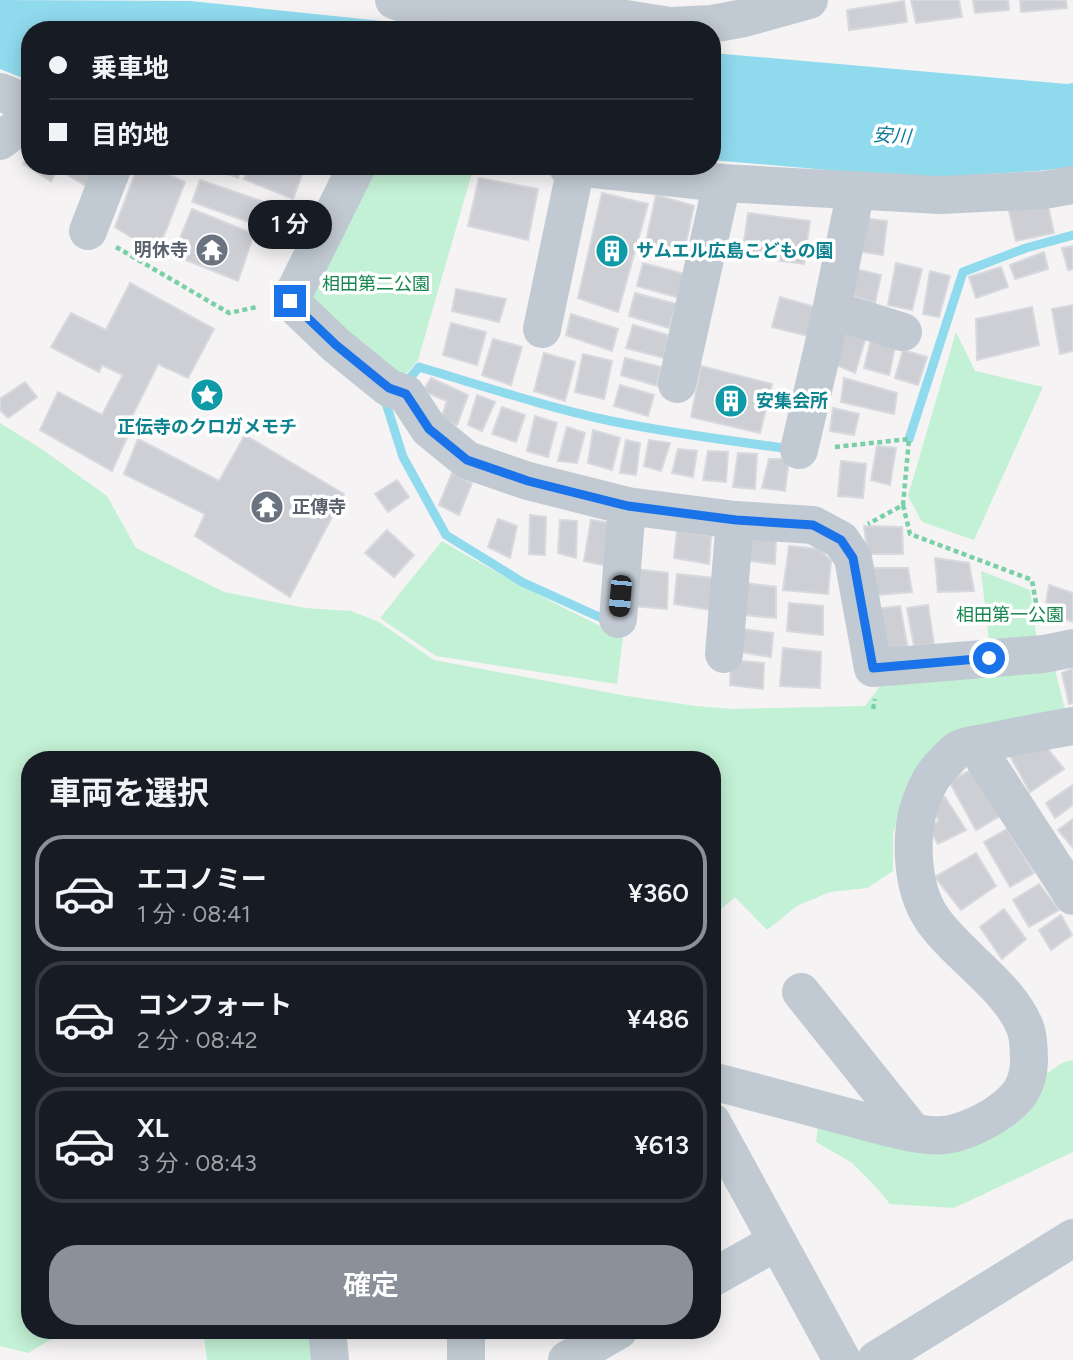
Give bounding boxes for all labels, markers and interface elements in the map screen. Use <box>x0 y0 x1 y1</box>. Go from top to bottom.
text: 乗車地 <box>91 52 169 84</box>
text: 目的地 <box>91 119 169 151</box>
water label: 安川 <box>872 123 914 148</box>
callout: 1 分 <box>248 200 332 248</box>
text: 1 分 <box>271 210 309 238</box>
temple icon: 明休寺 <box>193 231 231 269</box>
building icon: サムエル広島こどもの園 <box>593 232 631 270</box>
place label: 明休寺 <box>134 239 188 261</box>
place label: サムエル広島こどもの園 <box>636 240 834 262</box>
park label: 相田第二公園 <box>322 273 430 295</box>
route end <box>274 285 306 317</box>
place icon: 正伝寺のクロガメモチ <box>188 376 226 414</box>
building icon: 安集会所 <box>712 382 750 420</box>
place label: 安集会所 <box>756 390 828 412</box>
place label: 正伝寺のクロガメモチ <box>117 416 297 438</box>
temple icon: 正傳寺 <box>248 488 286 526</box>
place label: 正傳寺 <box>292 496 346 518</box>
car <box>608 574 633 618</box>
park label: 相田第一公園 <box>956 604 1064 626</box>
route start <box>973 642 1005 674</box>
text: 車両を選択 <box>49 774 209 812</box>
icon: car <box>53 862 116 925</box>
text: エコノミー <box>137 863 267 895</box>
text: ¥360 <box>628 877 689 909</box>
text: 1 分 · 08:41 <box>137 900 251 928</box>
icon: car <box>53 988 116 1051</box>
text: コンフォート <box>137 989 292 1021</box>
text: ¥486 <box>627 1003 689 1035</box>
text: 2 分 · 08:42 <box>137 1026 258 1054</box>
text: XL <box>137 1112 169 1144</box>
icon: car <box>53 1114 116 1177</box>
text: ¥613 <box>634 1129 689 1161</box>
text: 3 分 · 08:43 <box>137 1149 257 1177</box>
button: 確定 <box>49 1245 693 1325</box>

